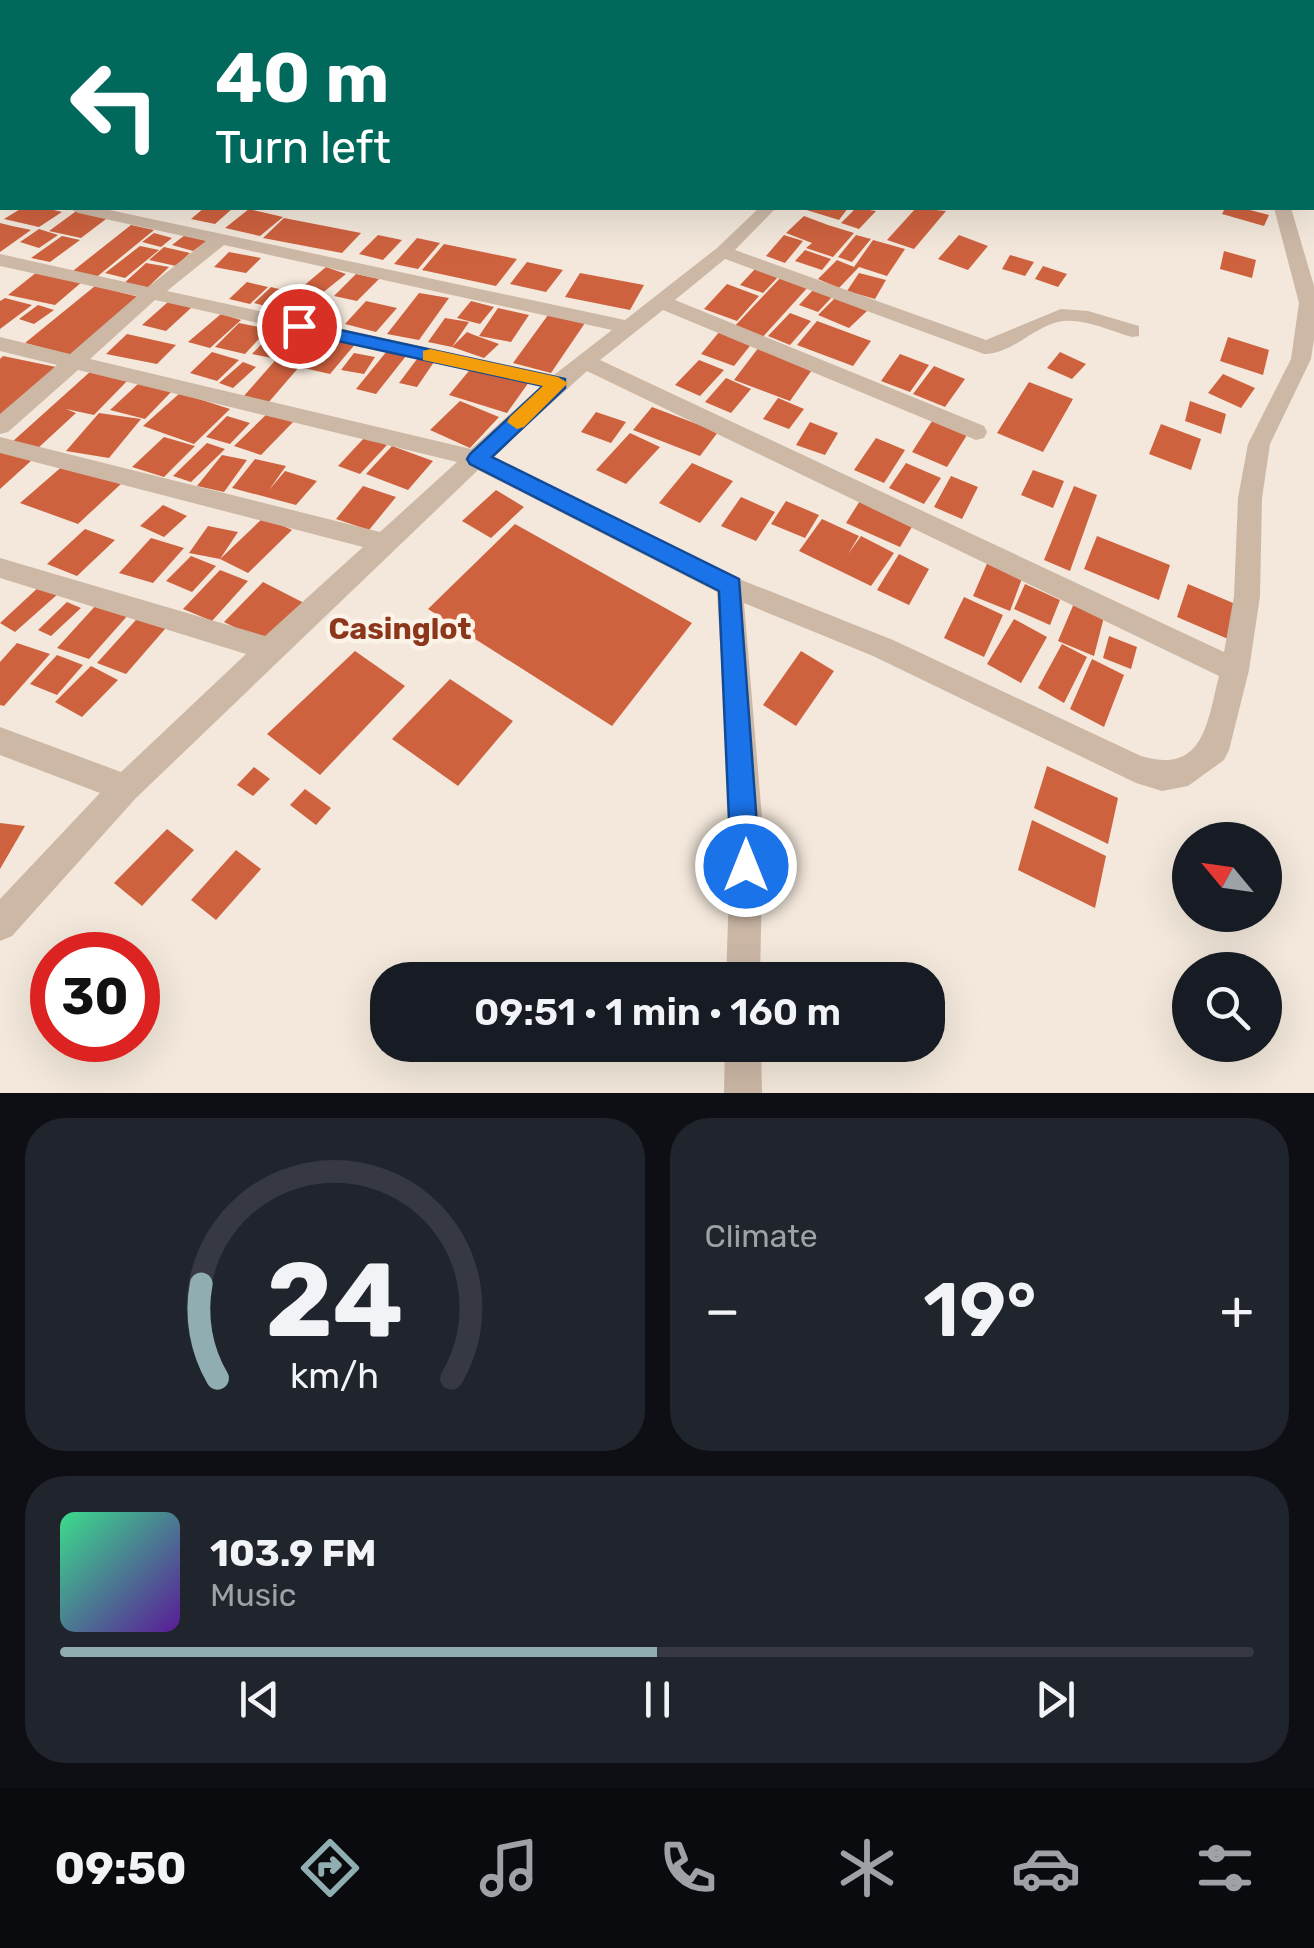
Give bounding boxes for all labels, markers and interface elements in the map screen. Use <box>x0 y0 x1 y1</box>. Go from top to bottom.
text: 40 m <box>215 37 389 120</box>
icon: left <box>50 40 180 170</box>
text: Turn left <box>215 121 391 174</box>
pin <box>257 284 342 369</box>
icon: arrive <box>272 299 327 354</box>
district label: Casinglot <box>328 611 472 647</box>
position arrow <box>694 814 798 918</box>
north arrow <box>1172 822 1282 932</box>
map controls <box>1172 822 1282 1062</box>
speed limit sign: 30 <box>30 932 160 1062</box>
button: search <box>1172 952 1282 1062</box>
text: 09:51 · 1 min · 160 m <box>474 989 841 1035</box>
text: Climate <box>705 1217 818 1255</box>
text: 24 <box>266 1239 404 1362</box>
text: 19° <box>923 1266 1037 1355</box>
text: − <box>705 1278 740 1343</box>
text: + <box>1220 1278 1254 1343</box>
text: km/h <box>290 1355 379 1397</box>
text: 103.9 FM <box>210 1530 376 1576</box>
text: Music <box>210 1576 296 1614</box>
icon: previous <box>232 1672 287 1727</box>
icon: pause <box>630 1672 685 1727</box>
icon: next <box>1028 1672 1083 1727</box>
icon: directions <box>295 1833 365 1903</box>
icon: music <box>474 1833 544 1903</box>
icon: phone <box>653 1833 723 1903</box>
icon: climate <box>832 1833 902 1903</box>
icon: car <box>1011 1833 1081 1903</box>
icon: filters <box>1190 1833 1260 1903</box>
text: 09:50 <box>54 1842 187 1895</box>

